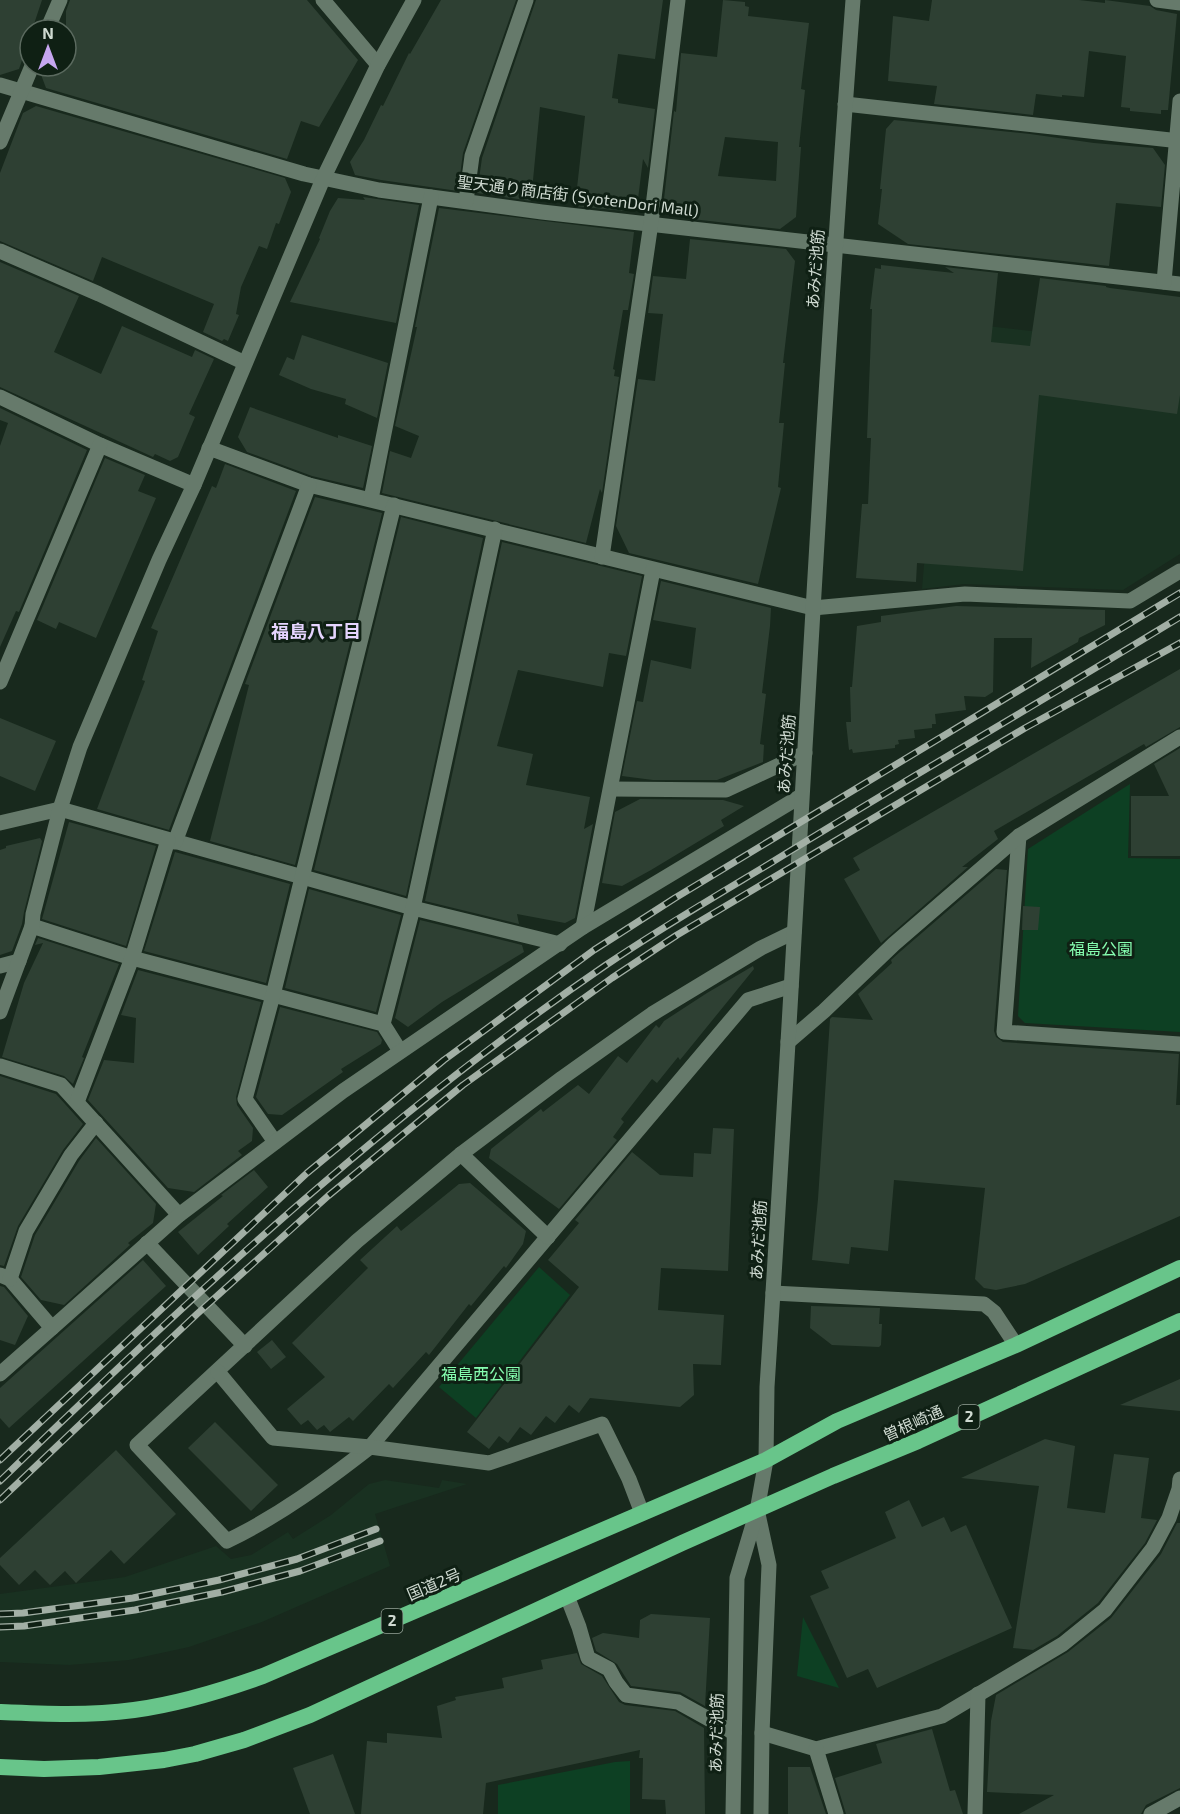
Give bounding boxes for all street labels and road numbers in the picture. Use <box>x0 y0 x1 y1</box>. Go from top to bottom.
street label: 聖天通り商店街 (SyotenDori Mall) <box>456 171 700 220</box>
street label: あみだ池筋 <box>802 228 827 310</box>
street label: あみだ池筋 <box>773 713 798 795</box>
street label: あみだ池筋 <box>746 1200 769 1280</box>
street label: 曽根崎通 <box>880 1401 946 1444</box>
road number: 2 <box>958 1405 980 1429</box>
street label: 国道2号 <box>404 1564 464 1603</box>
road number: 2 <box>382 1609 402 1633</box>
street label: あみだ池筋 <box>705 1693 726 1773</box>

